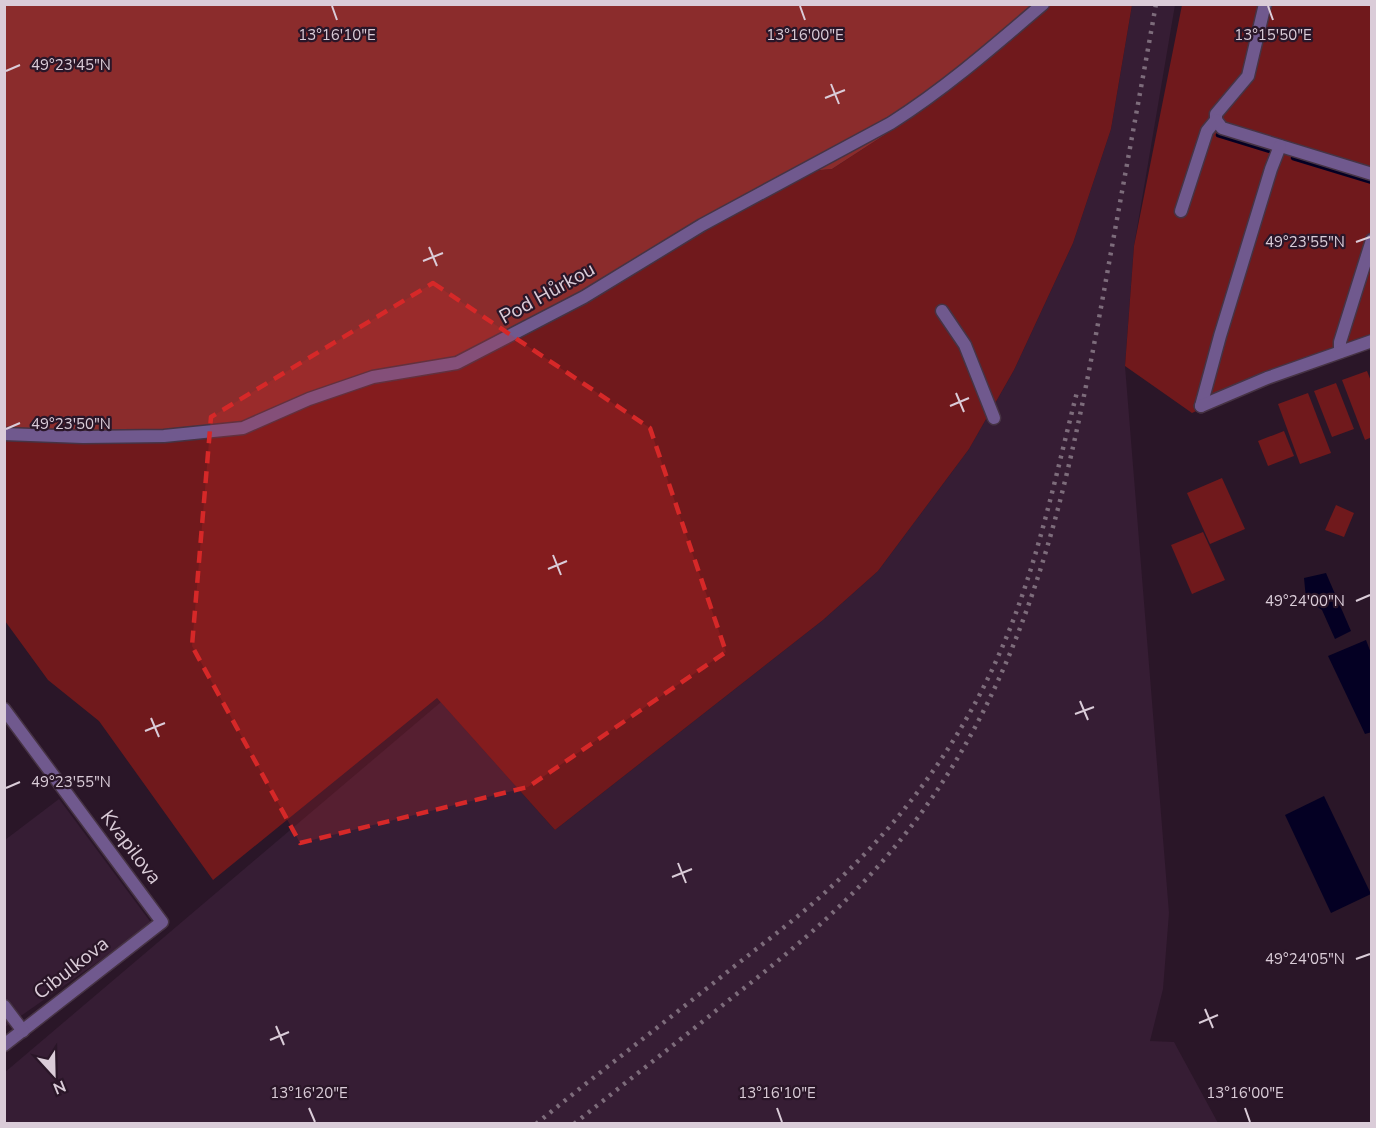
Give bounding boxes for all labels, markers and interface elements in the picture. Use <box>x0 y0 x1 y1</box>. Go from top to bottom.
text: 13°16'10"E <box>298 25 376 45</box>
text: 13°16'00"E <box>766 25 844 45</box>
text: 13°15'50"E <box>1234 25 1312 45</box>
text: 49°23'45"N <box>31 55 111 75</box>
text: 49°23'55"N <box>1265 232 1345 252</box>
street label: Pod Hůrkou <box>494 256 600 330</box>
text: 49°23'50"N <box>31 414 111 434</box>
text: 49°24'00"N <box>1265 591 1345 611</box>
text: 49°23'55"N <box>31 772 111 792</box>
street label: Kvapilova <box>94 804 168 890</box>
street label: Cibulkova <box>28 930 114 1006</box>
text: 49°24'05"N <box>1265 949 1345 969</box>
north arrow <box>24 1044 84 1104</box>
text: N <box>50 1075 69 1099</box>
text: 13°16'20"E <box>270 1083 348 1103</box>
text: 13°16'10"E <box>738 1083 816 1103</box>
text: 13°16'00"E <box>1206 1083 1284 1103</box>

